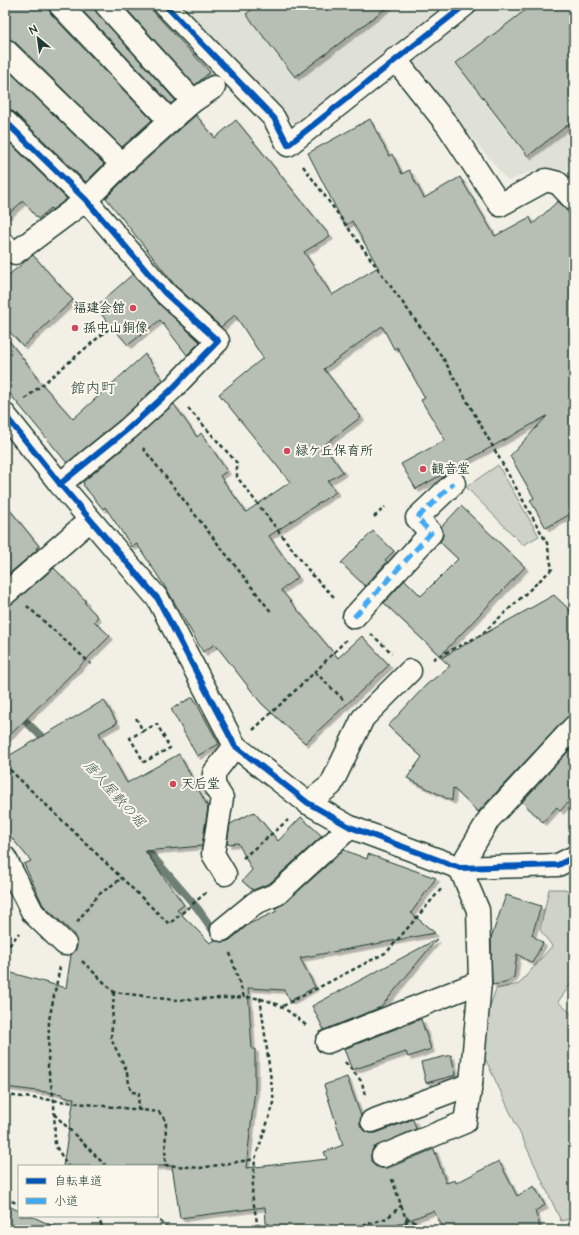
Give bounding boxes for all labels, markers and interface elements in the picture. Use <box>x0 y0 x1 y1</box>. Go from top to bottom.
north arrow <box>18 18 58 58</box>
text: N <box>27 21 40 38</box>
place label: 福建会舘 <box>73 299 125 317</box>
marker: 福建会舘 <box>128 303 138 313</box>
place label: 孫中山銅像 <box>83 319 148 337</box>
marker: 孫中山銅像 <box>70 323 80 333</box>
district label: 館内町 <box>70 378 116 399</box>
place label: 緑ケ丘保育所 <box>295 442 373 460</box>
marker: 緑ケ丘保育所 <box>282 446 292 456</box>
place label: 観音堂 <box>431 460 470 478</box>
marker: 観音堂 <box>418 464 428 474</box>
water label: 唐人屋敷の堀 <box>78 756 150 833</box>
place label: 天后堂 <box>181 775 220 793</box>
marker: 天后堂 <box>168 779 178 789</box>
legend <box>18 1165 158 1217</box>
text: 自転車道 <box>54 1173 102 1190</box>
text: 小道 <box>54 1193 78 1210</box>

